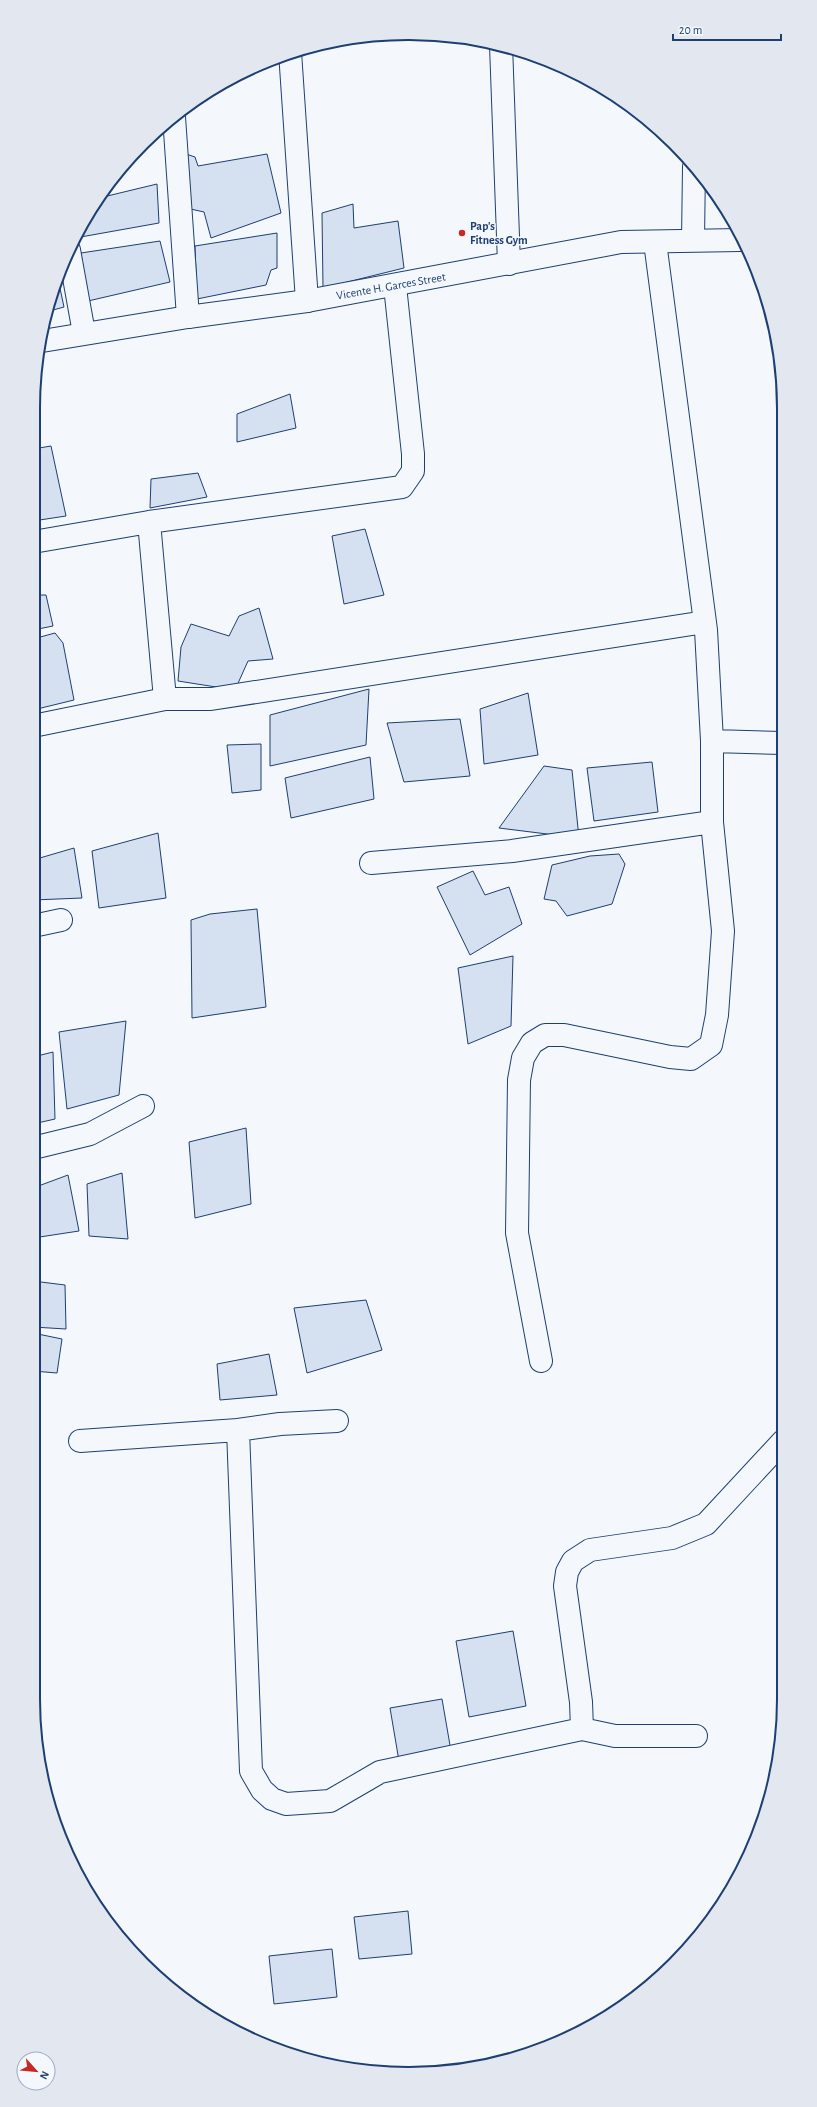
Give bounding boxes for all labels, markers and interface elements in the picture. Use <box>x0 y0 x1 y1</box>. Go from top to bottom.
scale bar <box>673 16 781 42</box>
text: 20 m <box>679 24 702 36</box>
place label: Pap's Fitness Gym <box>470 220 528 247</box>
marker: Pap's Fitness Gym <box>457 228 467 238</box>
street label: Vicente H. Garces Street <box>335 270 447 302</box>
north arrow <box>16 2051 56 2091</box>
text: N <box>38 2069 51 2081</box>

